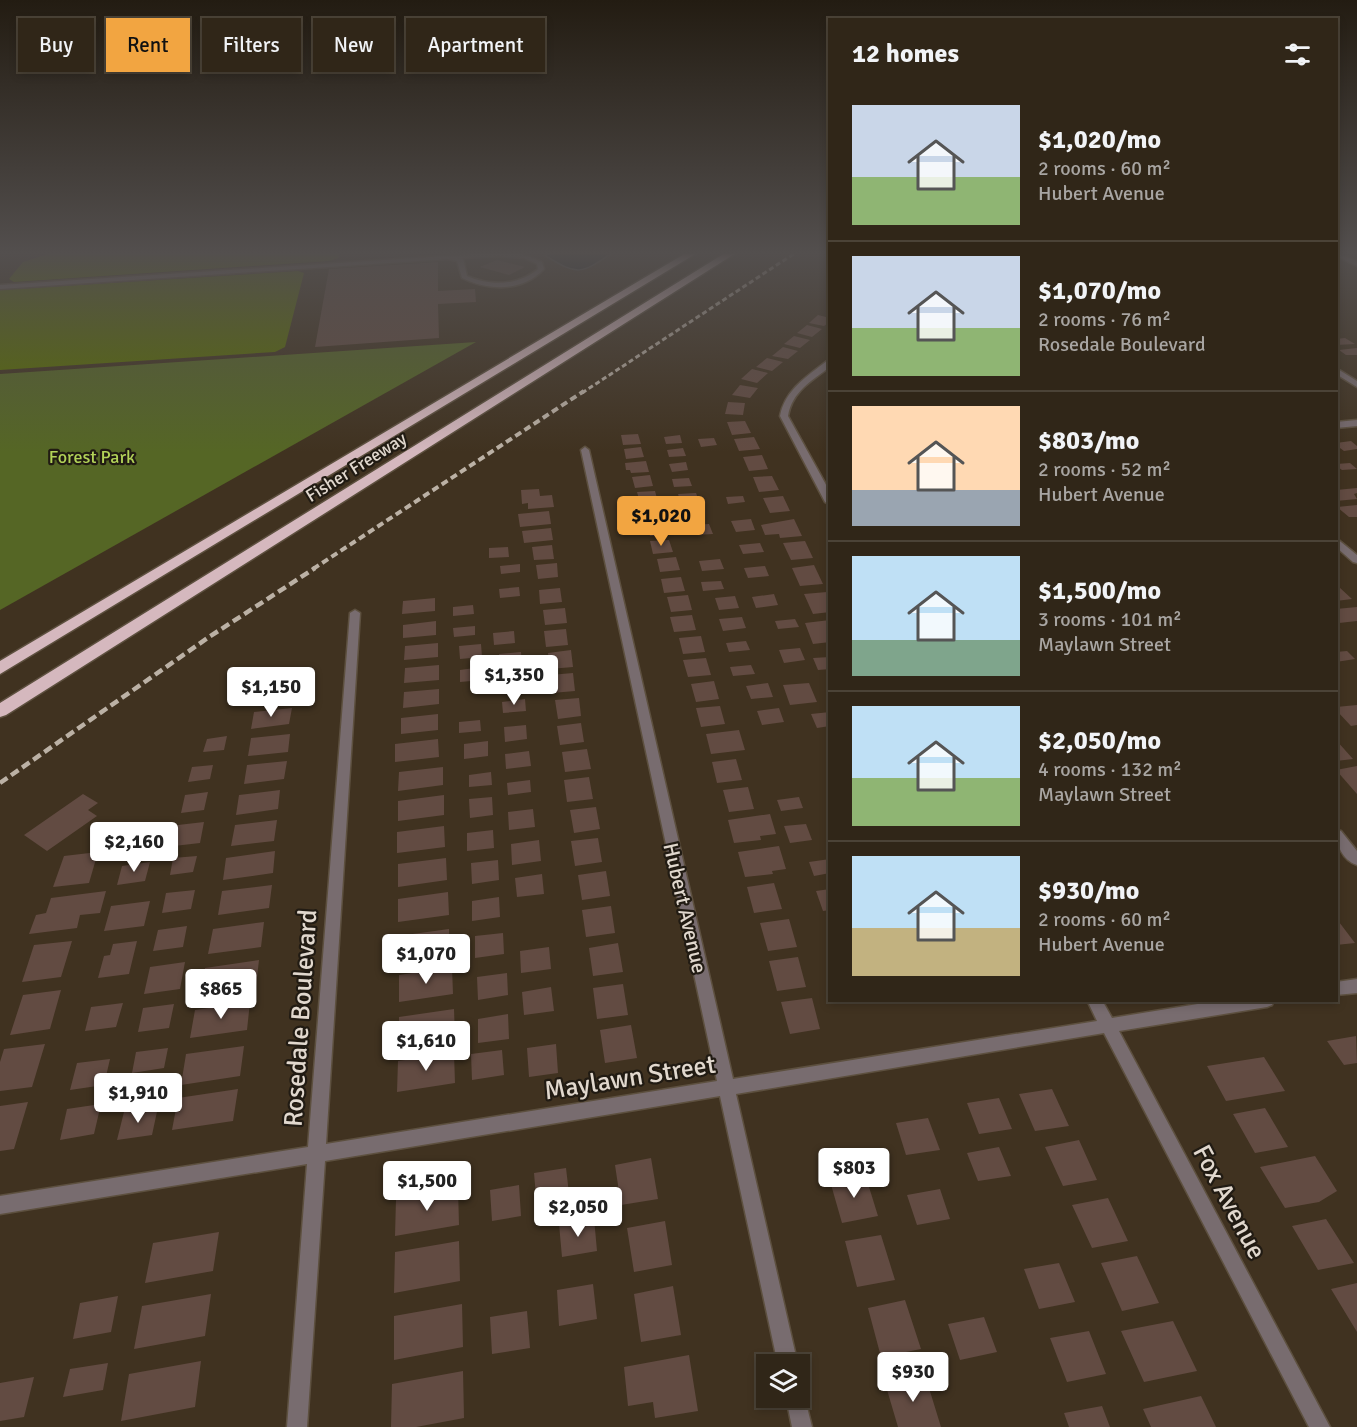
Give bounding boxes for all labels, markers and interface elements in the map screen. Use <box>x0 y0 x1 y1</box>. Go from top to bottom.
chip: Buy <box>18 18 94 72</box>
chip: Rent <box>106 18 190 72</box>
chip: Filters <box>202 18 301 72</box>
chip: New <box>313 18 394 72</box>
chip: Apartment <box>406 18 545 72</box>
text: 12 homes <box>852 38 959 70</box>
icon: filters <box>1281 38 1314 71</box>
text: $1,020/mo <box>1038 124 1161 156</box>
icon: home <box>900 129 972 201</box>
text: 2 rooms · 60 m² <box>1038 156 1171 181</box>
text: Hubert Avenue <box>1038 181 1165 206</box>
text: $1,070/mo <box>1038 275 1161 307</box>
icon: home <box>900 280 972 352</box>
text: 2 rooms · 76 m² <box>1038 307 1171 332</box>
text: Rosedale Boulevard <box>1038 332 1206 357</box>
text: $803/mo <box>1038 425 1139 457</box>
street label: Fisher Freeway <box>302 427 411 507</box>
icon: home <box>900 430 972 502</box>
park label: Forest Park <box>49 446 135 468</box>
text: 2 rooms · 52 m² <box>1038 457 1171 482</box>
text: Hubert Avenue <box>1038 482 1165 507</box>
pin: $1,020 <box>612 496 710 547</box>
text: $1,020 <box>631 503 691 528</box>
text: $1,500/mo <box>1038 575 1161 607</box>
icon: home <box>900 580 972 652</box>
text: 3 rooms · 101 m² <box>1038 607 1182 632</box>
text: Maylawn Street <box>1038 632 1171 657</box>
pin: $1,350 <box>465 655 563 706</box>
text: $1,350 <box>484 662 544 687</box>
pin: $1,150 <box>222 667 320 718</box>
text: $1,150 <box>241 674 301 699</box>
text: $2,050/mo <box>1038 725 1161 757</box>
icon: home <box>900 730 972 802</box>
text: 4 rooms · 132 m² <box>1038 757 1182 782</box>
text: Maylawn Street <box>1038 782 1171 807</box>
pin: $2,160 <box>85 822 183 873</box>
text: $2,160 <box>104 829 164 854</box>
street label: Hubert Avenue <box>657 840 713 976</box>
text: $930/mo <box>1038 875 1139 907</box>
icon: home <box>900 880 972 952</box>
text: 2 rooms · 60 m² <box>1038 907 1171 932</box>
street label: Rosedale Boulevard <box>277 908 325 1128</box>
text: Hubert Avenue <box>1038 932 1165 957</box>
pin: $1,070 <box>377 934 475 985</box>
text: $1,070 <box>396 941 456 966</box>
pin: $865 <box>185 969 257 1020</box>
text: $865 <box>199 976 243 1001</box>
pin: $1,610 <box>377 1021 475 1072</box>
text: $1,610 <box>396 1028 456 1053</box>
street label: Maylawn Street <box>542 1049 718 1107</box>
pin: $1,910 <box>89 1073 187 1124</box>
text: $1,910 <box>108 1080 168 1105</box>
street label: Fox Avenue <box>1186 1139 1272 1265</box>
pin: $803 <box>818 1148 890 1199</box>
text: $803 <box>832 1155 876 1180</box>
pin: $1,500 <box>378 1161 476 1212</box>
text: $1,500 <box>397 1168 457 1193</box>
pin: $2,050 <box>529 1187 627 1238</box>
text: $2,050 <box>548 1194 608 1219</box>
pin: $930 <box>877 1352 949 1403</box>
map controls <box>756 1354 810 1408</box>
button: layers <box>756 1354 810 1408</box>
text: $930 <box>891 1359 935 1384</box>

